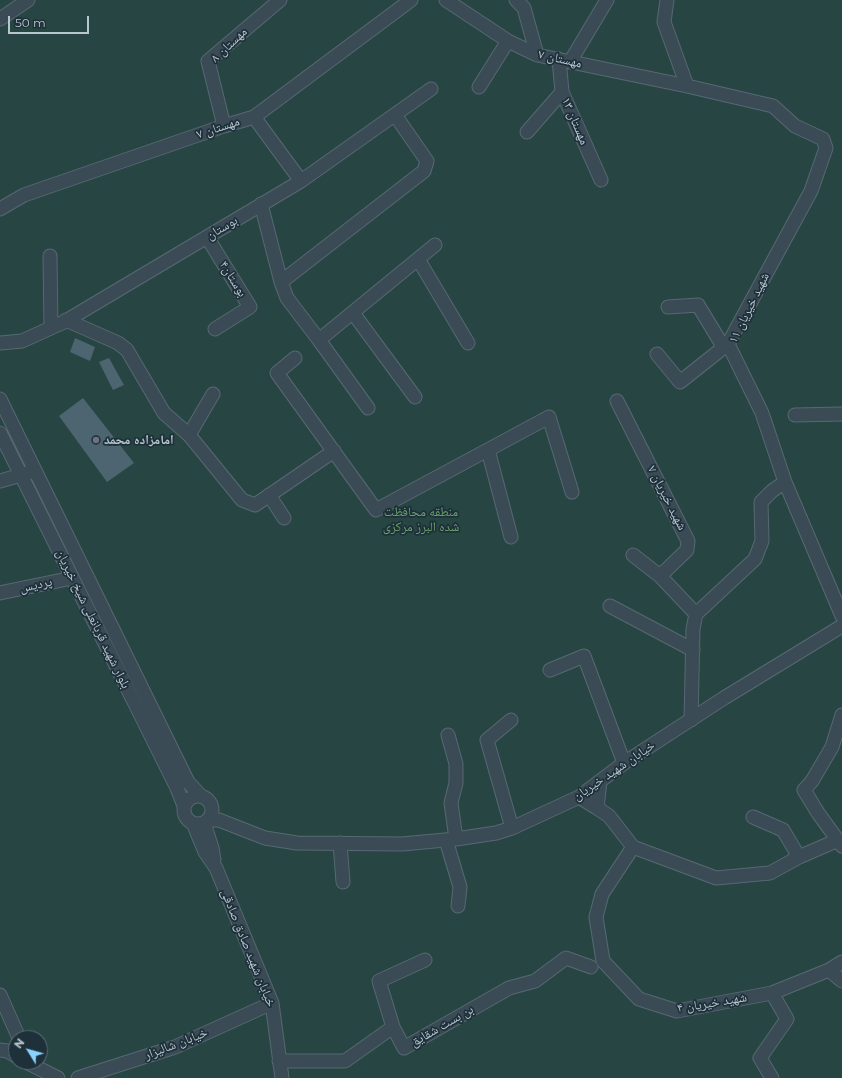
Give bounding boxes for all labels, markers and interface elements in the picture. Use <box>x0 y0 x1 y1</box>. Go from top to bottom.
scale bar <box>10 8 91 34</box>
text: 50 m <box>15 15 46 30</box>
street label: مهستان ۸ <box>207 24 251 66</box>
street label: مهستان ۷ <box>537 46 583 72</box>
street label: مهستان ۱۳ <box>558 95 592 147</box>
street label: مهستان ۷ <box>195 114 241 142</box>
street label: بوستان <box>203 213 241 243</box>
street label: بوستان۴ <box>216 258 250 300</box>
street label: شهید خیریان ۱۱ <box>725 270 773 346</box>
place label: امامزاده محمد <box>104 432 174 448</box>
marker: امامزاده محمد <box>91 435 101 445</box>
street label: شهید خیریان ۷ <box>644 463 690 533</box>
park label: منطقه محافظت شده البرز مرکزی <box>383 504 459 535</box>
street label: بلوار شهید قربانعلی شیخ خیریان <box>52 547 134 691</box>
street label: پردیس <box>18 574 54 596</box>
street label: خیابان شهید خیریان <box>570 738 658 804</box>
street label: خیابان شهید صادق صادقی <box>217 887 279 1009</box>
street label: شهید خیریان ۴ <box>676 990 748 1016</box>
street label: بن بست شقایق <box>408 1002 476 1050</box>
street label: خیابان شالیزار <box>142 1025 210 1063</box>
north arrow <box>8 1030 48 1070</box>
text: N <box>11 1036 27 1051</box>

